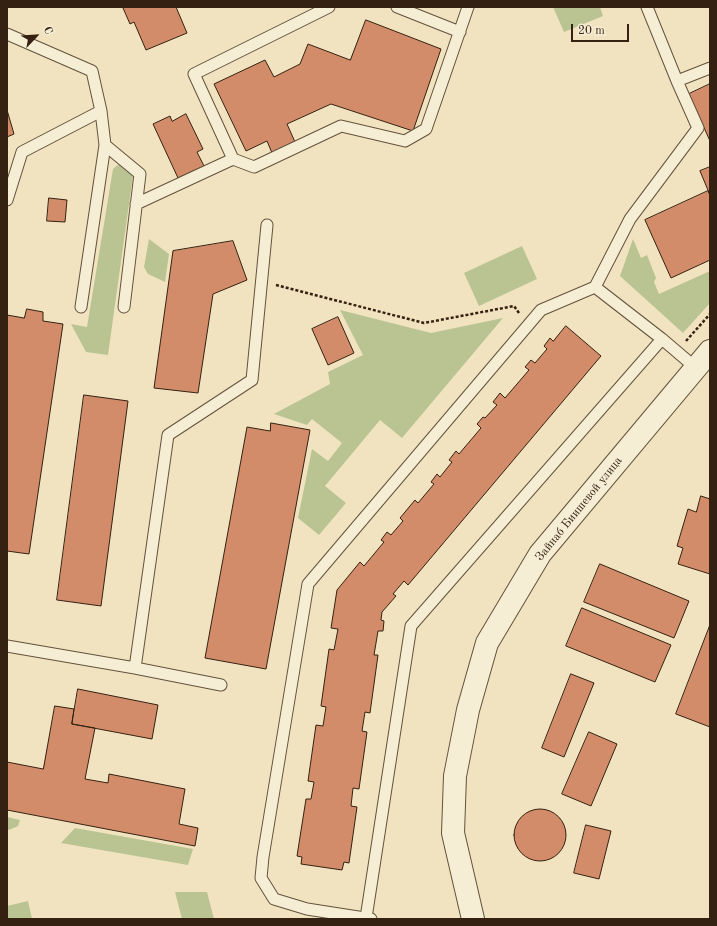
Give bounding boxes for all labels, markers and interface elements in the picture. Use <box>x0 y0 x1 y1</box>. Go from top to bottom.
north arrow <box>16 16 56 56</box>
scale bar <box>573 16 631 42</box>
text: С <box>41 25 54 36</box>
text: 20 m <box>578 25 605 37</box>
street label: Зайнаб Биишевой улица <box>533 454 625 564</box>

